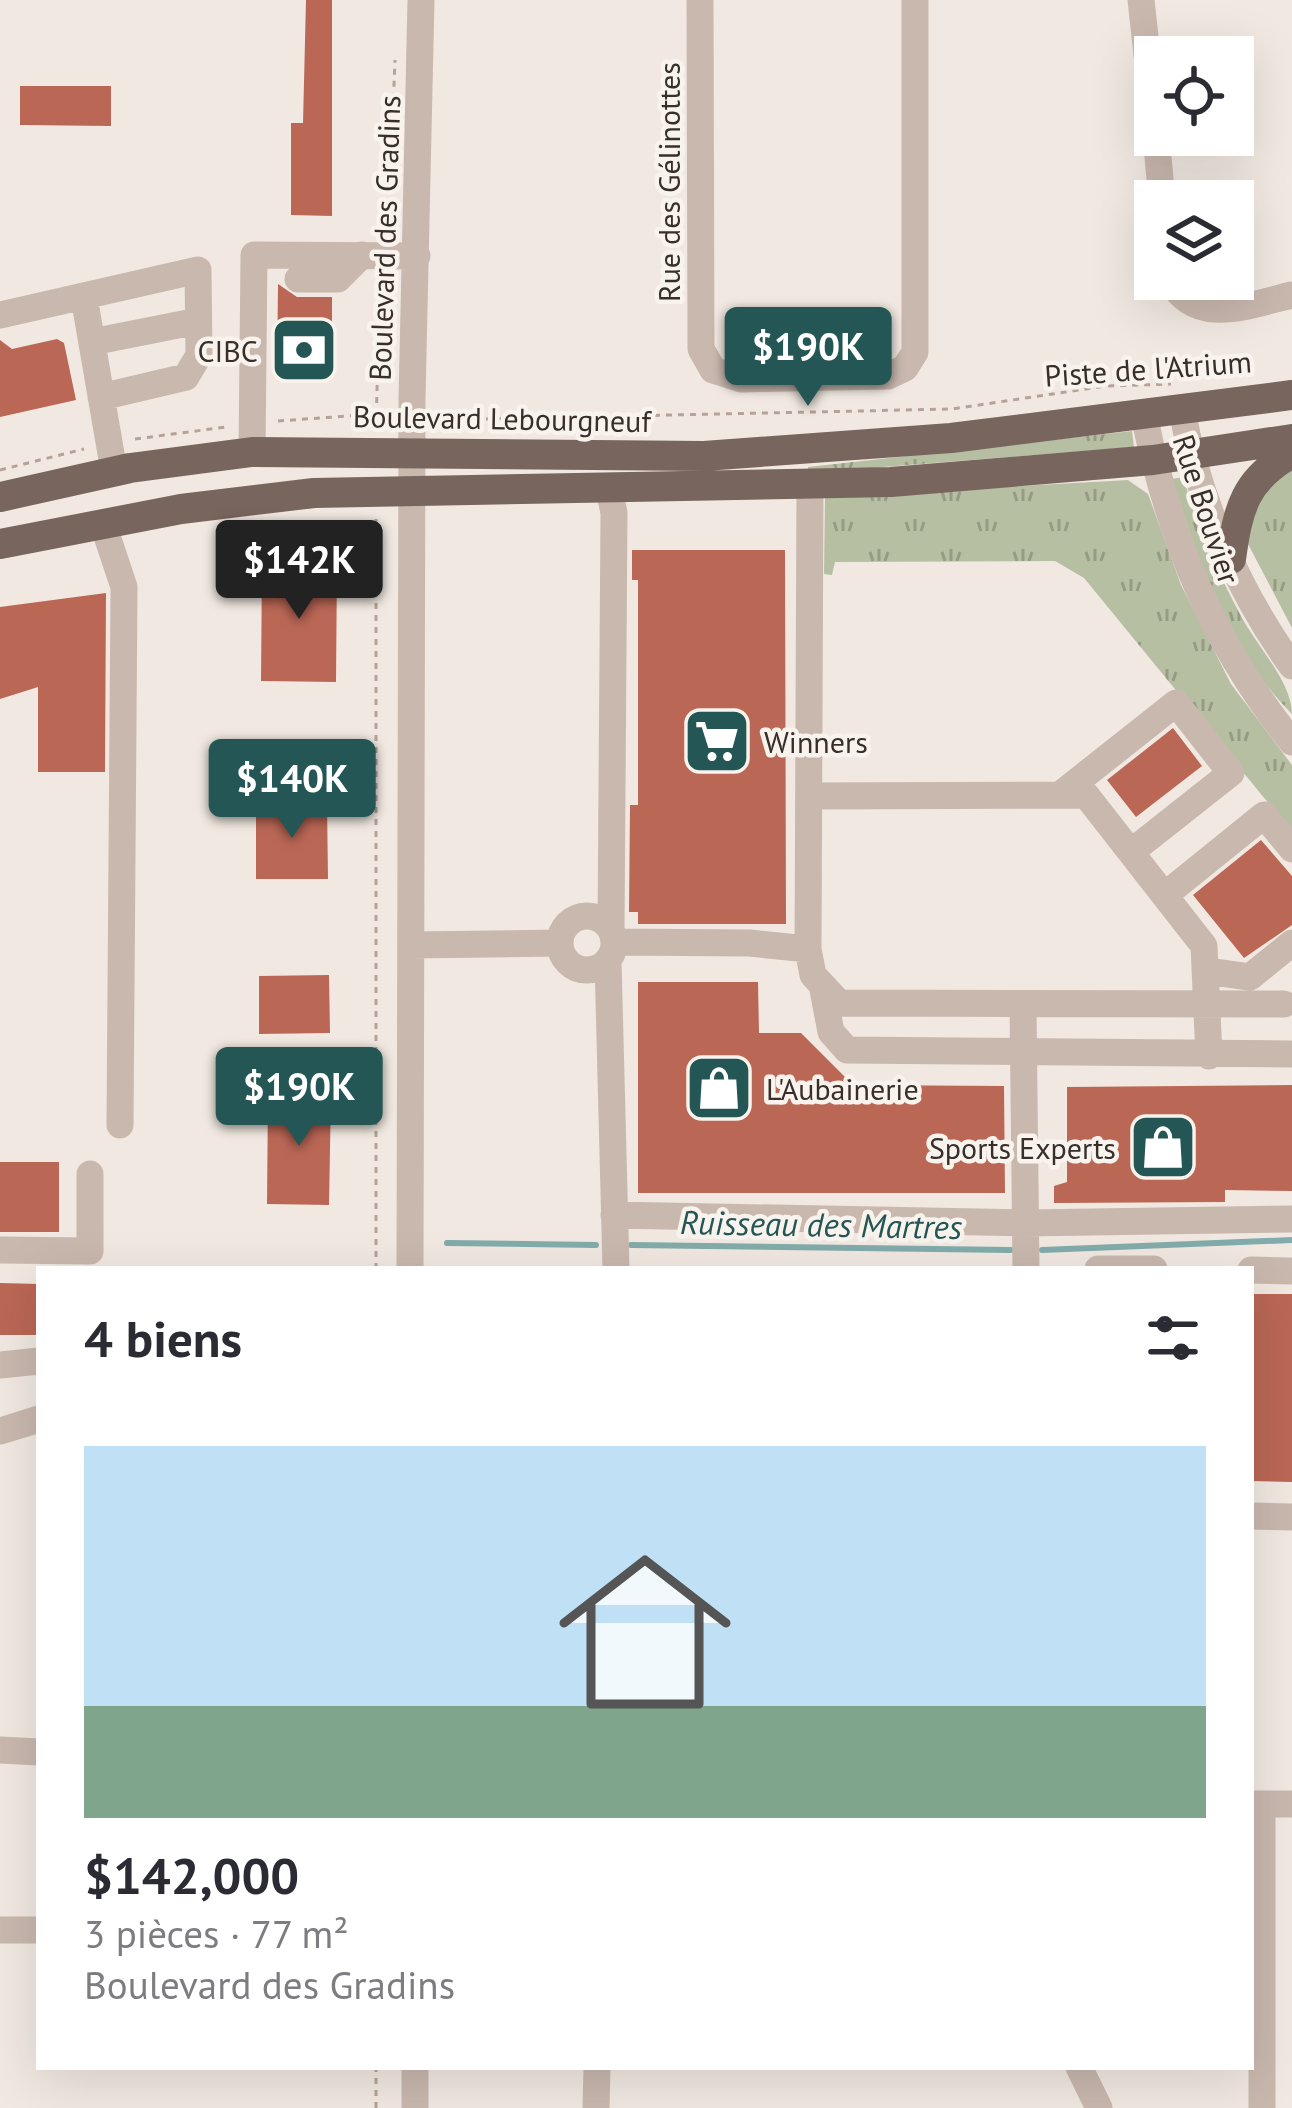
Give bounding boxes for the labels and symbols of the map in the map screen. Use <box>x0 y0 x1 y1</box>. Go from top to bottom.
street label: Rue des Gélinottes <box>649 62 688 302</box>
street label: Boulevard des Gradins <box>360 95 408 381</box>
pin: $190K <box>724 307 892 409</box>
bank icon: CIBC <box>269 315 339 385</box>
place label: CIBC <box>197 331 258 370</box>
street label: Piste de l'Atrium <box>1043 341 1253 395</box>
street label: Boulevard Lebourgneuf <box>353 396 653 440</box>
street label: Rue Bouvier <box>1165 429 1249 589</box>
pin: $142K <box>215 520 383 622</box>
supermarket icon: Winners <box>682 706 752 776</box>
place label: Winners <box>764 722 868 761</box>
pin: $140K <box>208 739 376 841</box>
pin: $190K <box>215 1047 383 1149</box>
shop icon: L'Aubainerie <box>684 1053 754 1123</box>
place label: L'Aubainerie <box>766 1069 919 1108</box>
shop icon: Sports Experts <box>1128 1112 1198 1182</box>
place label: Sports Experts <box>929 1128 1116 1167</box>
water label: Ruisseau des Martres <box>680 1200 962 1248</box>

